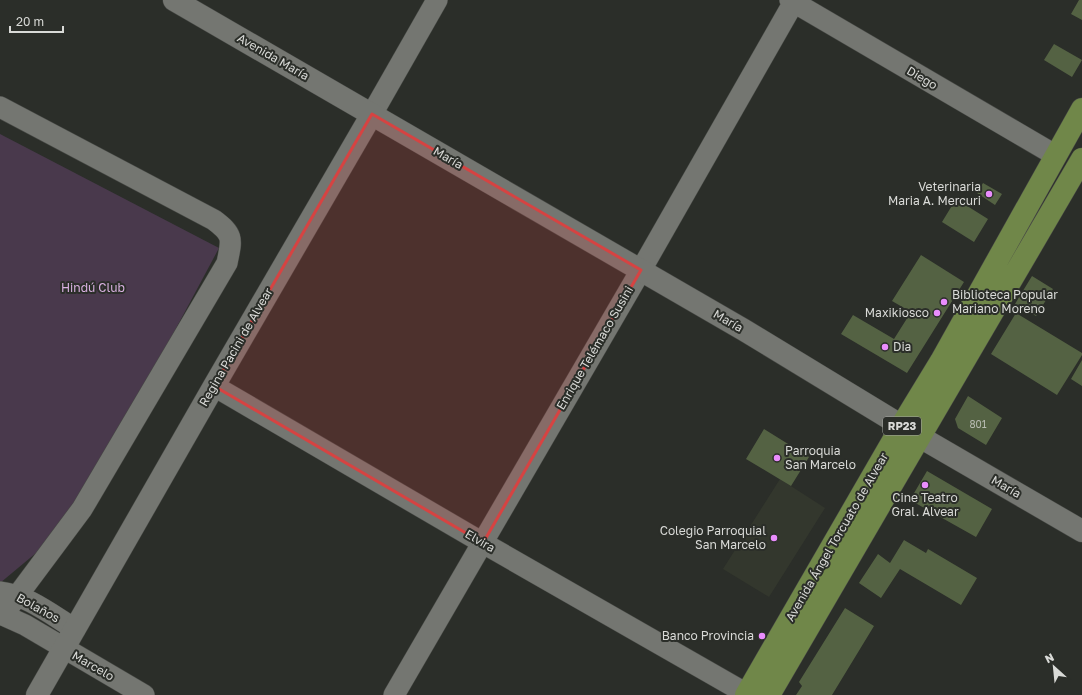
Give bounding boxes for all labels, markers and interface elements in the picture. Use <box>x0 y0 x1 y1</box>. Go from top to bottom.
scale bar <box>10 8 63 34</box>
text: 20 m <box>16 14 44 29</box>
street label: Avenida María <box>235 30 312 83</box>
street label: Diego <box>904 63 940 92</box>
street label: María <box>431 143 466 172</box>
place label: Veterinaria Maria A. Mercuri <box>888 179 981 208</box>
marker: Veterinaria Maria A. Mercuri <box>984 189 994 199</box>
park label: Hindú Club <box>61 280 125 295</box>
street label: Enrique Telémaco Susini <box>553 283 636 412</box>
street label: Regina Pacini de Alvear <box>196 285 276 409</box>
place label: Biblioteca Popular Mariano Moreno <box>952 287 1058 316</box>
marker: Biblioteca Popular Mariano Moreno <box>939 297 949 307</box>
place label: Maxikiosco <box>865 305 929 320</box>
street label: María <box>711 306 746 335</box>
marker: Maxikiosco <box>932 308 942 318</box>
place label: Dia <box>893 339 911 354</box>
marker: Dia <box>880 342 890 352</box>
road number: RP23 <box>883 417 921 435</box>
house number: 801 <box>969 418 987 430</box>
place label: Parroquia San Marcelo <box>785 443 856 472</box>
street label: Avenida Ángel Torcuato de Alvear <box>782 449 891 624</box>
marker: Parroquia San Marcelo <box>772 453 782 463</box>
street label: María <box>989 472 1024 501</box>
marker: Cine Teatro Gral. Alvear <box>920 480 930 490</box>
place label: Cine Teatro Gral. Alvear <box>891 490 959 519</box>
place label: Colegio Parroquial San Marcelo <box>660 523 766 552</box>
street label: Elvira <box>463 526 498 555</box>
marker: Colegio Parroquial San Marcelo <box>769 533 779 543</box>
street label: Bolaños <box>14 590 62 625</box>
place label: Banco Provincia <box>662 628 754 643</box>
marker: Banco Provincia <box>757 631 767 641</box>
north arrow <box>1034 647 1074 687</box>
street label: Marcelo <box>70 648 117 684</box>
text: N <box>1043 650 1056 665</box>

